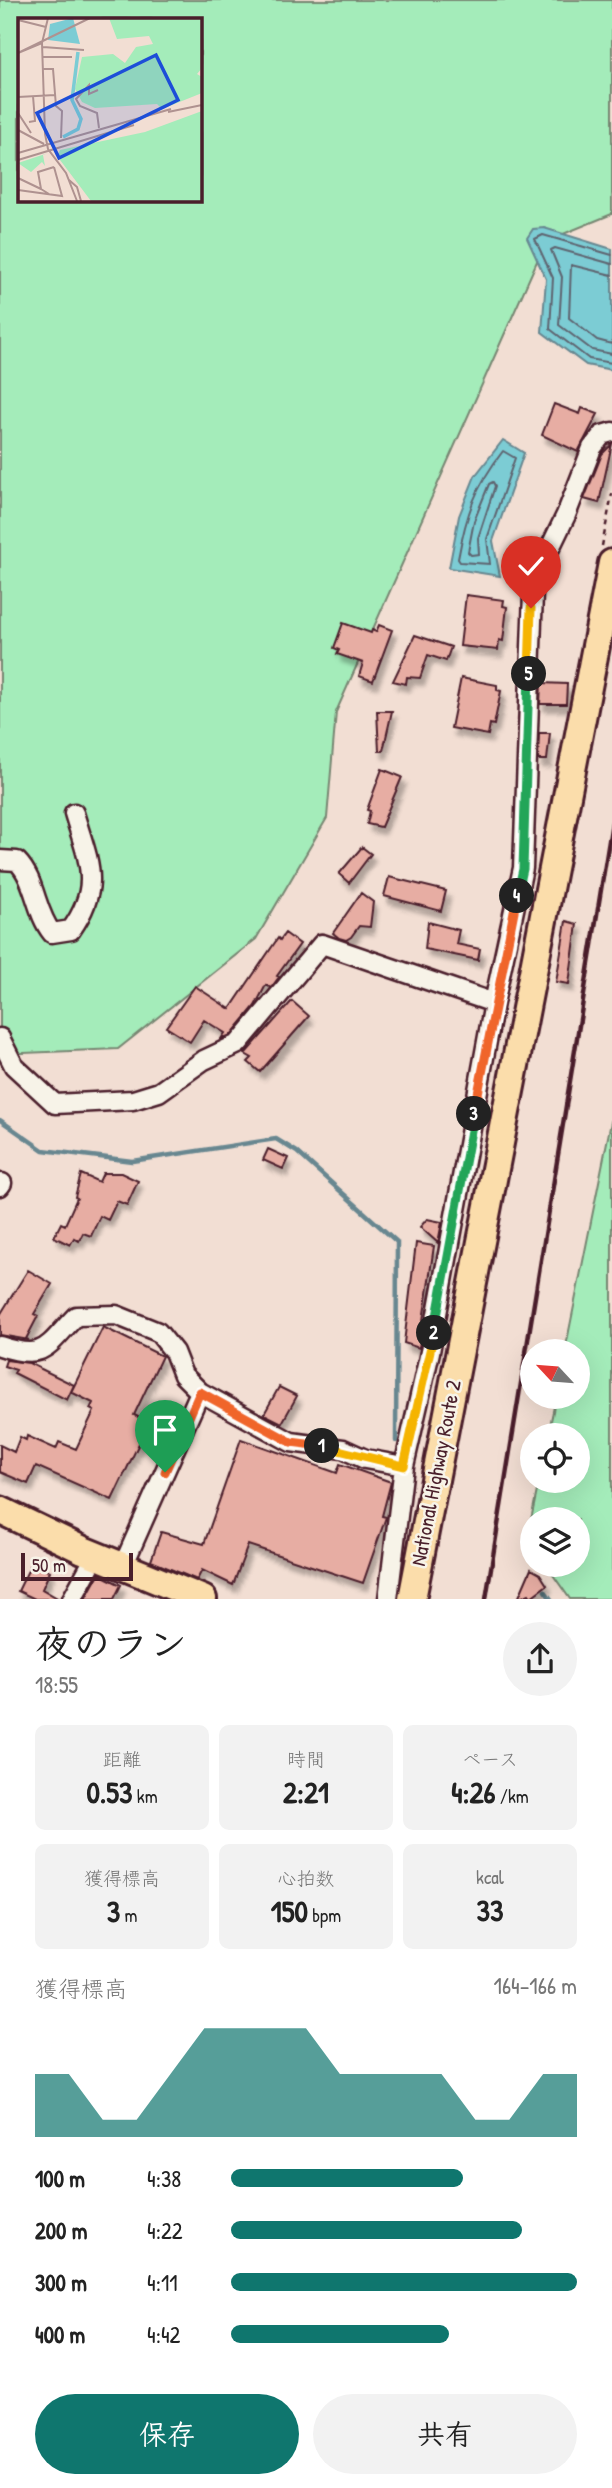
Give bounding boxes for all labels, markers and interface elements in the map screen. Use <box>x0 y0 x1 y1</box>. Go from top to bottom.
inset map <box>18 18 201 201</box>
pin <box>501 536 561 608</box>
icon: check <box>512 547 550 585</box>
pin: 5 <box>512 656 546 692</box>
text: 5 <box>524 660 533 686</box>
pin: 4 <box>500 878 534 914</box>
text: 4 <box>513 882 520 908</box>
pin: 3 <box>456 1096 491 1132</box>
text: 3 <box>469 1100 478 1126</box>
pin: 2 <box>416 1316 452 1350</box>
text: 2 <box>429 1319 438 1345</box>
north arrow <box>520 1339 590 1409</box>
map controls <box>520 1339 590 1577</box>
street label: National Highway Route 2 <box>403 1377 468 1568</box>
pin <box>135 1400 195 1472</box>
icon: arrive <box>146 1411 184 1449</box>
button: locate <box>520 1423 590 1493</box>
pin: 1 <box>304 1428 340 1464</box>
text: 1 <box>318 1432 325 1458</box>
button: layers <box>520 1507 590 1577</box>
scale bar <box>21 1550 133 1582</box>
text: 50 m <box>32 1552 66 1578</box>
text: 夜のラン <box>35 1617 187 1669</box>
button: share <box>503 1622 577 1696</box>
text: 18:55 <box>35 1669 78 1700</box>
text: 距離 <box>103 1746 141 1772</box>
text: 時間 <box>287 1746 325 1772</box>
text: ペース <box>462 1746 518 1772</box>
text: 0.53 <box>86 1772 132 1812</box>
text: 2:21 <box>283 1772 329 1812</box>
text: 4:26 <box>451 1772 496 1812</box>
text: km <box>132 1783 158 1809</box>
text: /km <box>496 1783 529 1809</box>
text: kcal <box>476 1864 504 1890</box>
text: 獲得標高 <box>84 1865 160 1891</box>
text: 心拍数 <box>277 1865 335 1891</box>
text: 33 <box>477 1890 503 1930</box>
text: 3 <box>107 1891 120 1931</box>
text: 150 <box>271 1891 308 1931</box>
text: m <box>120 1902 137 1928</box>
text: bpm <box>308 1902 341 1928</box>
text: 164–166 m <box>494 1970 577 2001</box>
text: 獲得標高 <box>35 1973 127 2004</box>
text: 100 m <box>35 2163 85 2194</box>
text: 4:38 <box>147 2163 181 2194</box>
text: 200 m <box>35 2215 87 2246</box>
text: 4:22 <box>147 2215 183 2246</box>
text: 300 m <box>35 2267 87 2298</box>
text: 4:11 <box>147 2267 178 2298</box>
text: 400 m <box>35 2319 85 2350</box>
text: 4:42 <box>147 2319 180 2350</box>
button: 保存 <box>35 2394 299 2474</box>
button: 共有 <box>313 2394 577 2474</box>

